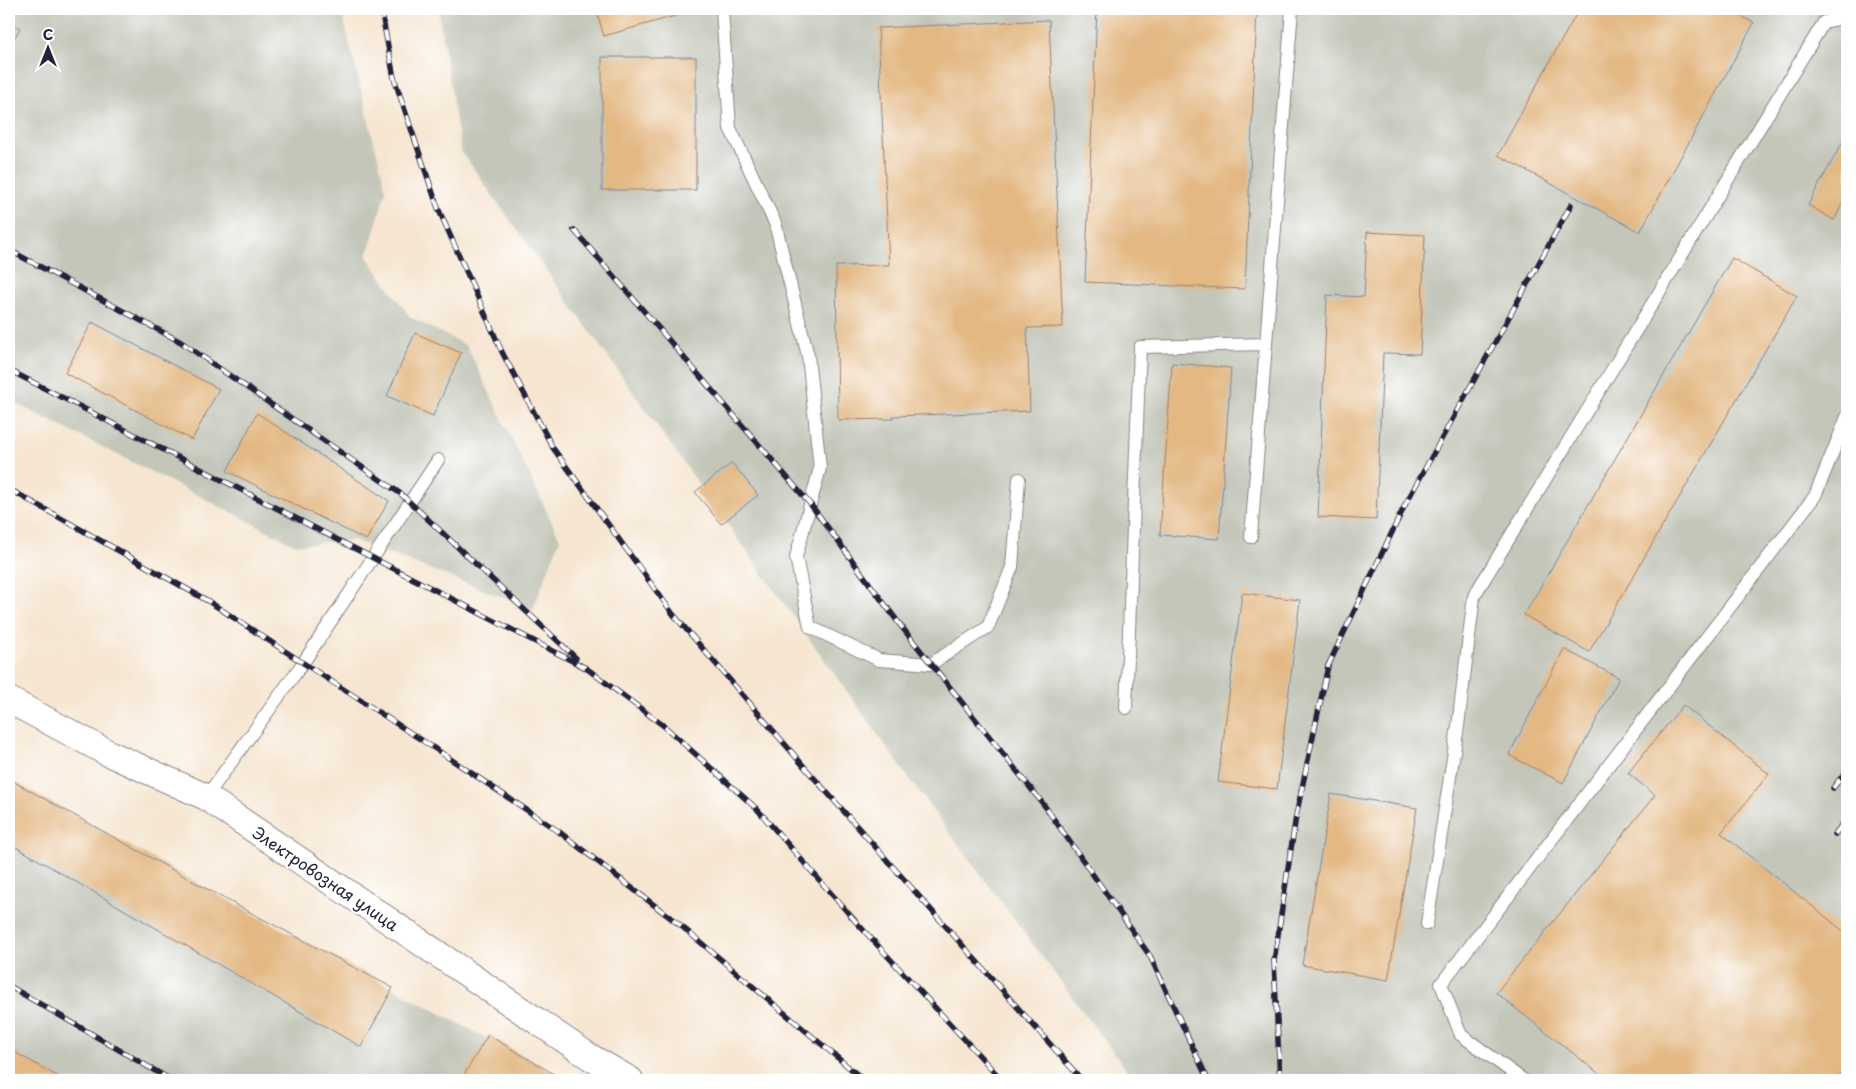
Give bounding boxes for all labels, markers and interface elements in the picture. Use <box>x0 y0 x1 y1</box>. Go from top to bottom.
north arrow <box>22 22 72 72</box>
text: С <box>43 24 53 45</box>
street label: Электровозная улица <box>248 820 404 936</box>

